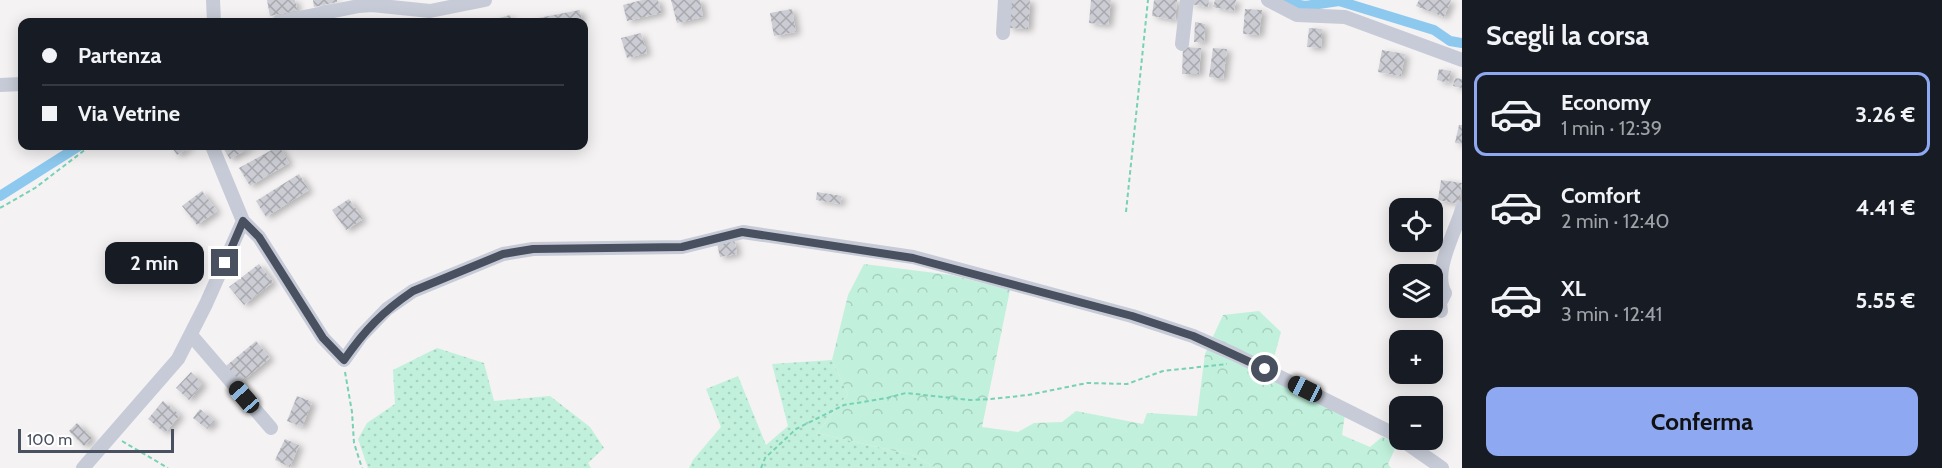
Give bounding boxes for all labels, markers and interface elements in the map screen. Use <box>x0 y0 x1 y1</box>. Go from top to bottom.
text: Scegli la corsa <box>1486 19 1649 52</box>
text: Partenza <box>78 42 161 69</box>
icon: car <box>1489 87 1543 141</box>
text: Economy <box>1561 89 1651 116</box>
text: Via Vetrine <box>78 100 180 127</box>
text: 3.26 € <box>1855 101 1915 128</box>
text: 1 min · 12:39 <box>1561 116 1662 140</box>
icon: car <box>1489 180 1543 234</box>
text: Comfort <box>1561 182 1640 209</box>
text: 4.41 € <box>1856 194 1915 221</box>
map controls <box>1389 198 1443 450</box>
button: locate <box>1389 198 1443 252</box>
text: 2 min · 12:40 <box>1561 209 1669 233</box>
callout: 2 min <box>105 242 204 284</box>
route end <box>211 249 238 276</box>
text: 2 min <box>130 251 179 275</box>
button: layers <box>1389 264 1443 318</box>
icon: car <box>1489 273 1543 327</box>
text: XL <box>1561 275 1586 302</box>
text: 5.55 € <box>1856 287 1915 314</box>
text: 3 min · 12:41 <box>1561 302 1662 326</box>
button: + <box>1389 330 1443 384</box>
route start <box>1251 355 1278 382</box>
car <box>1285 373 1325 405</box>
car <box>225 378 263 416</box>
button: Conferma <box>1486 387 1918 456</box>
button: − <box>1389 396 1443 450</box>
scale bar <box>18 426 174 454</box>
text: 100 m <box>27 430 72 449</box>

